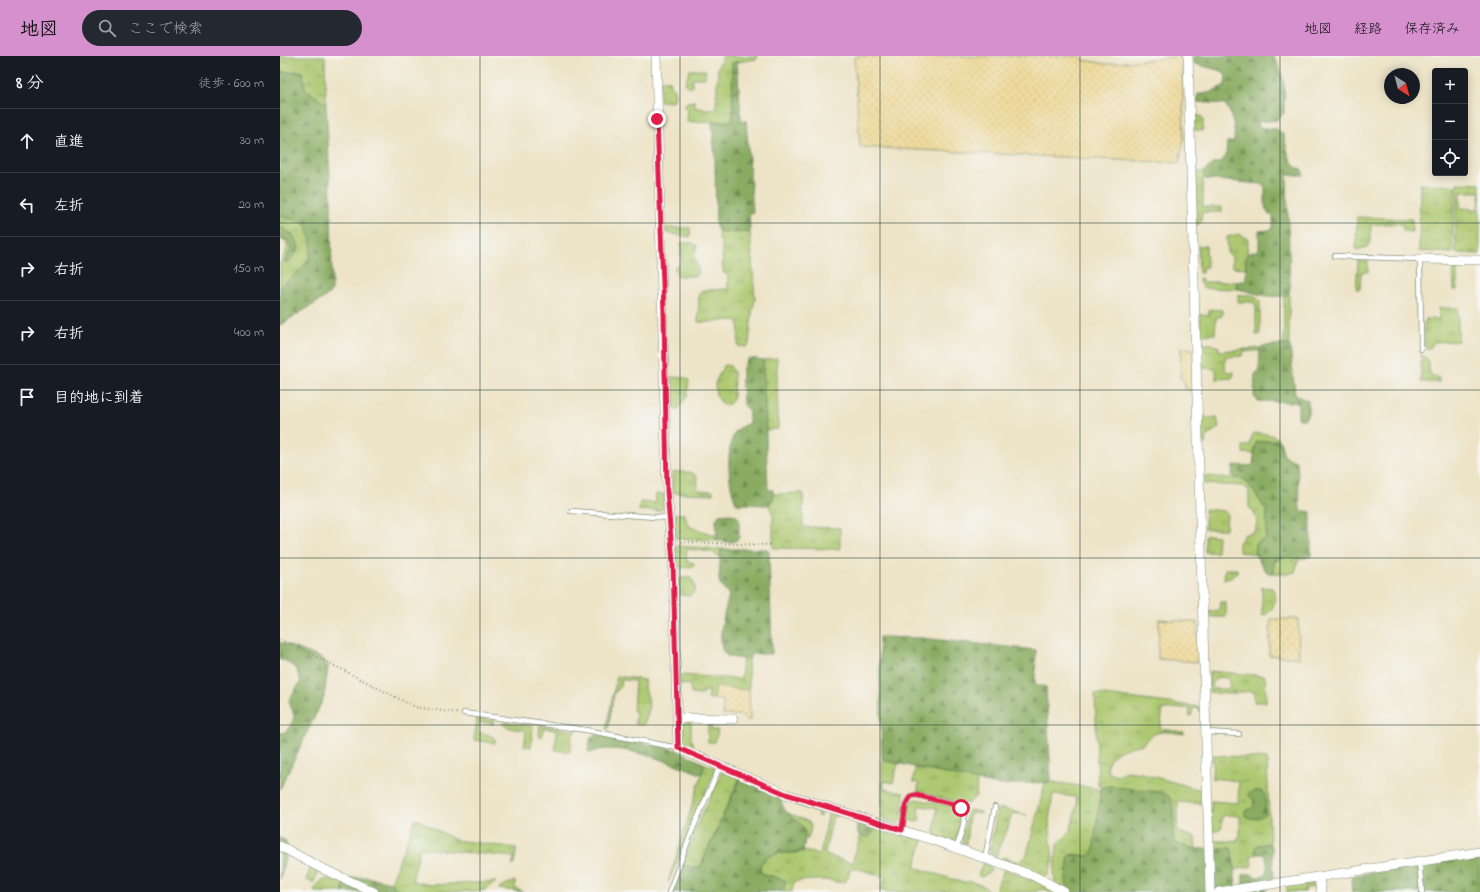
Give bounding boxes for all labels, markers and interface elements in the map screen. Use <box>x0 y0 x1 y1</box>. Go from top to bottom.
search box <box>82 10 362 46</box>
text: 地図 <box>20 17 58 44</box>
icon: search <box>96 17 118 39</box>
text: ここで検索 <box>128 18 203 40</box>
text: 地図 <box>1304 19 1332 40</box>
text: 経路 <box>1354 19 1382 40</box>
text: 保存済み <box>1404 19 1460 40</box>
north arrow <box>1384 68 1420 104</box>
map controls <box>1432 68 1468 176</box>
button: + <box>1432 68 1468 104</box>
text: 8 分 <box>16 71 44 96</box>
text: 徒歩 · 600 m <box>198 74 264 93</box>
button: − <box>1432 104 1468 140</box>
route end <box>648 110 666 128</box>
icon: ahead <box>16 130 38 152</box>
text: 直進 <box>54 131 84 153</box>
text: 30 m <box>240 131 264 150</box>
button: locate <box>1432 140 1468 176</box>
icon: left <box>16 194 38 216</box>
text: 左折 <box>54 195 84 217</box>
text: 20 m <box>239 195 264 214</box>
icon: right <box>16 258 38 280</box>
text: 右折 <box>54 259 84 281</box>
text: 150 m <box>233 259 264 278</box>
icon: right <box>16 322 38 344</box>
text: 右折 <box>54 323 84 345</box>
text: 400 m <box>234 323 264 342</box>
icon: arrive <box>16 386 38 408</box>
text: 目的地に到着 <box>54 387 144 409</box>
route start <box>952 799 970 817</box>

